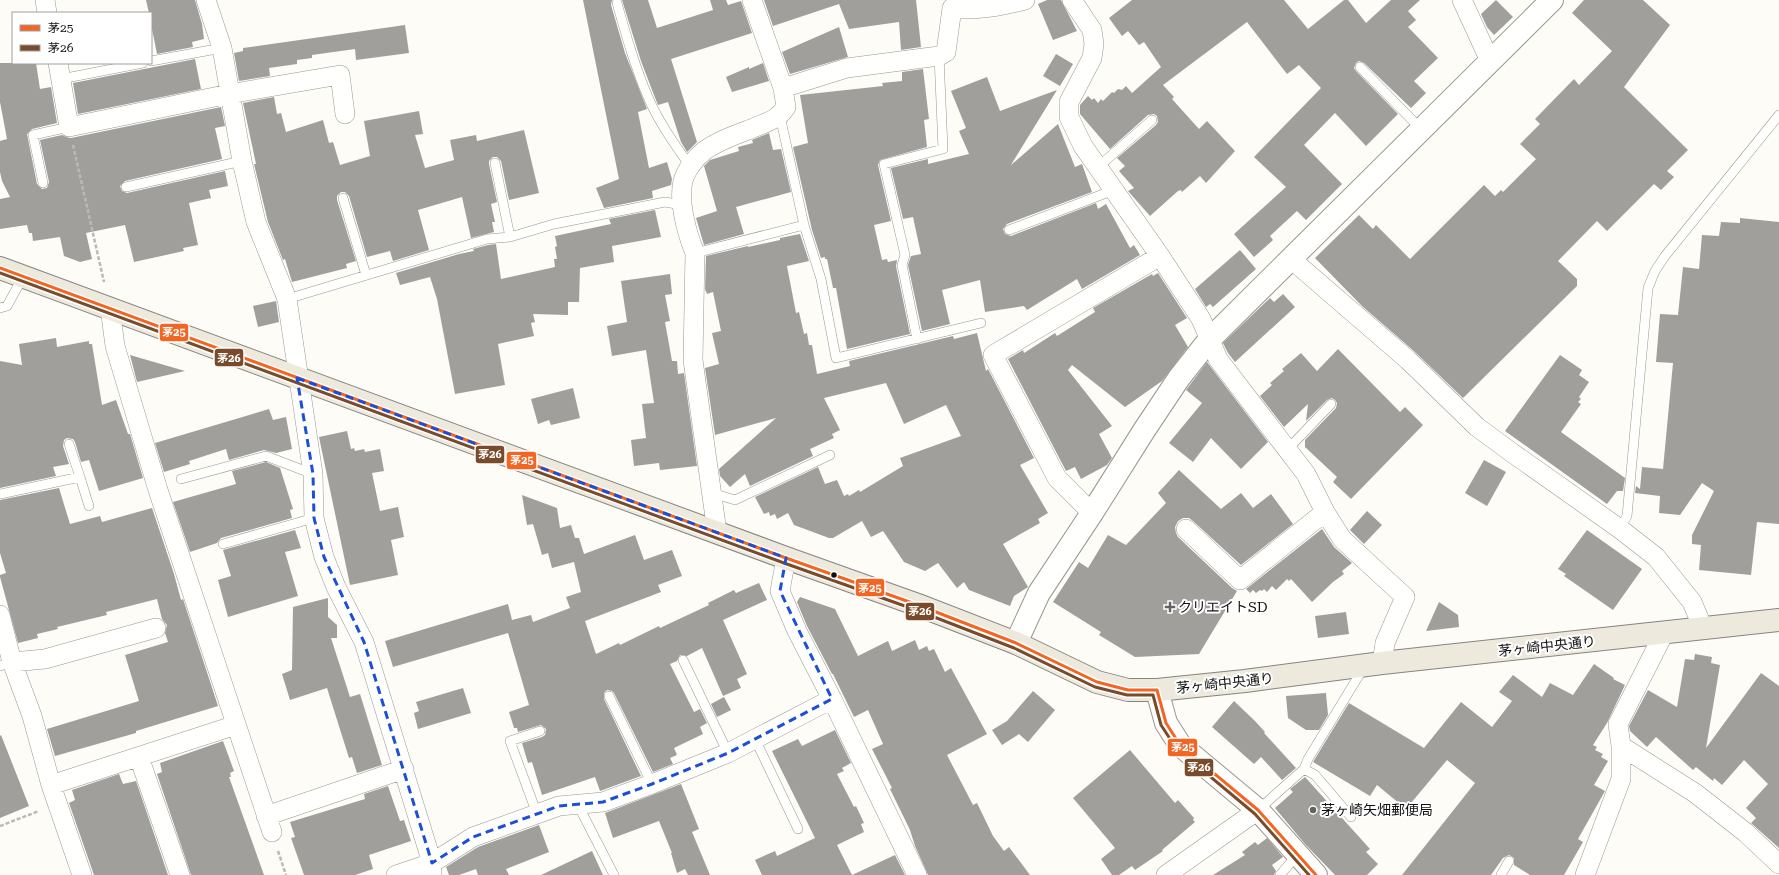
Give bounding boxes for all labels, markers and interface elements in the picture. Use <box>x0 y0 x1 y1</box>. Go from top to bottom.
legend <box>12 12 152 64</box>
text: 茅25 <box>48 21 74 35</box>
text: 茅26 <box>48 41 74 55</box>
line badge: 茅25 <box>159 323 189 342</box>
text: 茅25 <box>162 326 186 339</box>
line badge: 茅26 <box>214 348 244 367</box>
text: 茅26 <box>217 352 241 365</box>
line badge: 茅26 <box>475 445 505 464</box>
text: 茅26 <box>478 448 502 461</box>
line badge: 茅25 <box>506 451 537 470</box>
text: 茅25 <box>510 454 534 467</box>
unlabelled marker <box>829 570 839 580</box>
line badge: 茅25 <box>855 578 885 597</box>
text: 茅25 <box>858 582 882 595</box>
place label: クリエイトSD <box>1178 599 1268 615</box>
line badge: 茅26 <box>905 602 935 621</box>
marker: クリエイトSD <box>1165 602 1175 612</box>
text: 茅26 <box>908 605 932 618</box>
street label: 茅ヶ崎中央通り <box>1497 633 1597 659</box>
street label: 茅ヶ崎中央通り <box>1175 670 1275 696</box>
line badge: 茅25 <box>1167 738 1198 757</box>
text: 茅25 <box>1171 741 1195 754</box>
line badge: 茅26 <box>1184 758 1214 777</box>
text: 茅26 <box>1187 761 1211 774</box>
place label: 茅ヶ崎矢畑郵便局 <box>1321 802 1433 818</box>
marker: 茅ヶ崎矢畑郵便局 <box>1308 805 1318 815</box>

